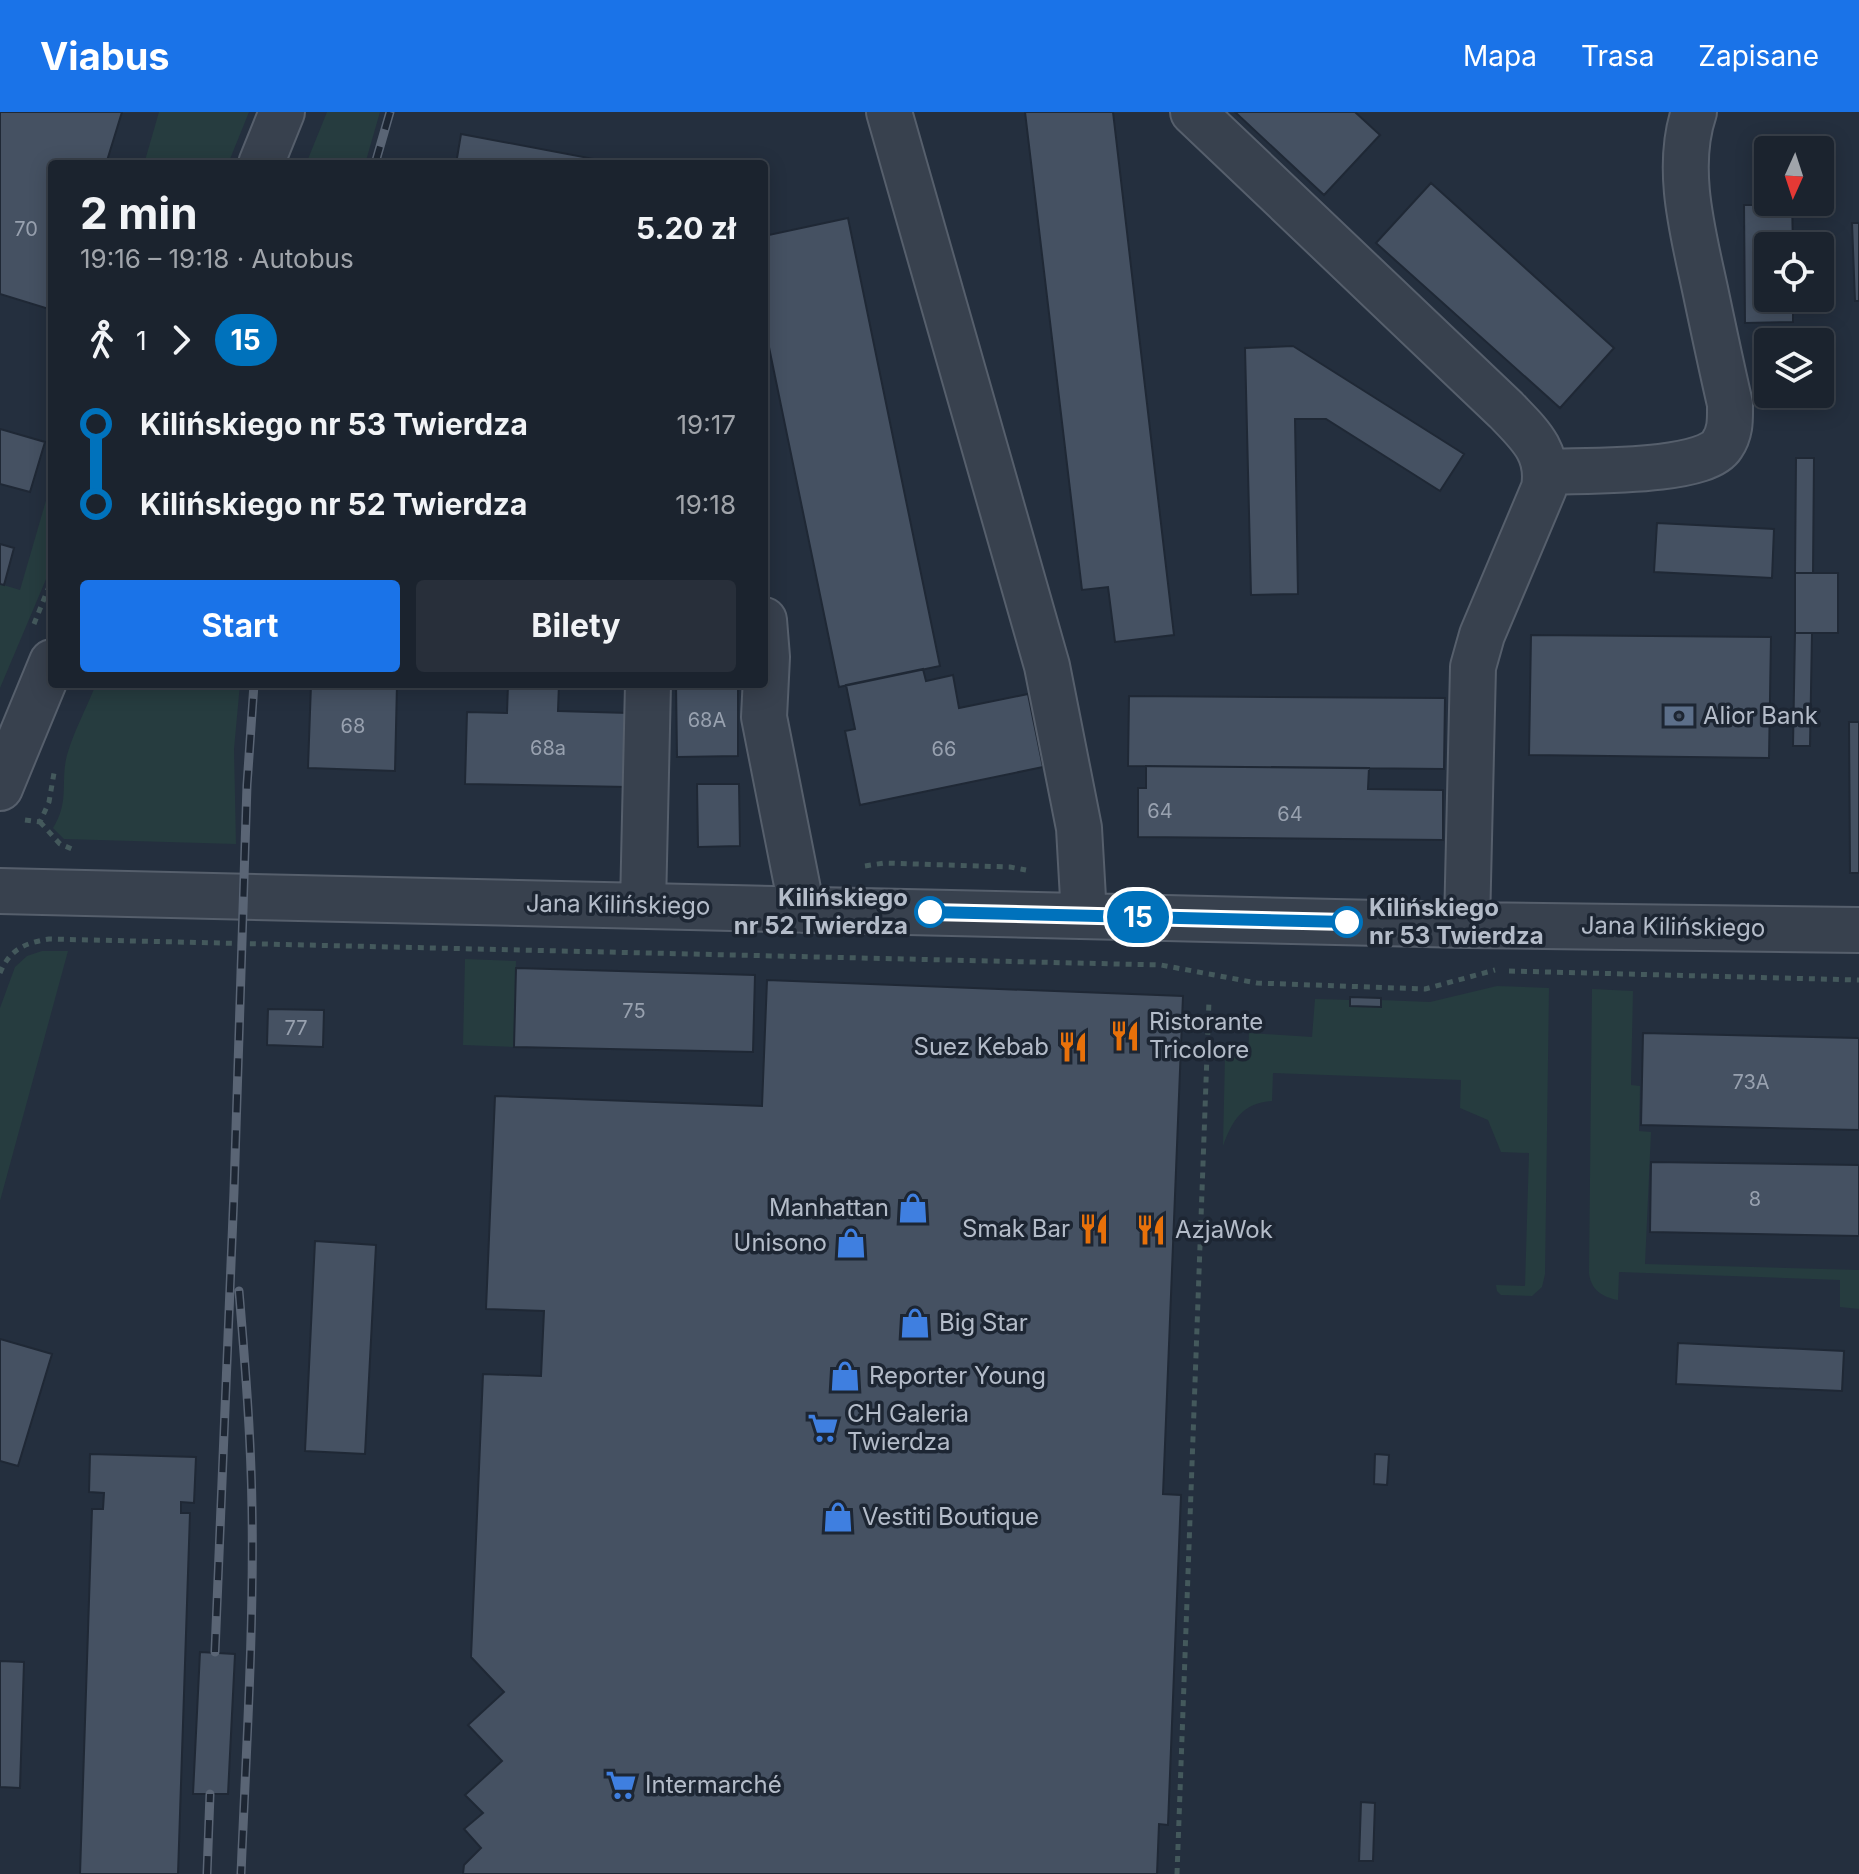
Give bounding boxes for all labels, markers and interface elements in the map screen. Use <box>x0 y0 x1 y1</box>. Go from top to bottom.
text: Viabus <box>40 33 170 79</box>
text: Mapa <box>1463 39 1537 73</box>
text: Trasa <box>1581 39 1654 73</box>
text: Zapisane <box>1698 39 1819 73</box>
north arrow <box>1754 136 1834 216</box>
map controls <box>1754 136 1834 408</box>
text: 2 min <box>80 186 198 240</box>
text: 5.20 zł <box>636 210 736 246</box>
house number: 70 <box>14 217 38 241</box>
button: locate <box>1754 232 1834 312</box>
text: 19:16 – 19:18 · Autobus <box>80 243 354 274</box>
icon: walk <box>80 318 124 362</box>
icon: forward <box>159 318 203 362</box>
text: 15 <box>231 323 261 357</box>
text: 1 <box>136 325 147 356</box>
button: layers <box>1754 328 1834 408</box>
text: Kilińskiego nr 53 Twierdza <box>140 406 528 442</box>
text: 19:17 <box>677 409 736 440</box>
text: Kilińskiego nr 52 Twierdza <box>140 486 527 522</box>
text: 19:18 <box>675 489 736 520</box>
button: Start <box>80 580 400 672</box>
button: Bilety <box>416 580 736 672</box>
bank icon: Alior Bank <box>1662 699 1696 733</box>
place label: Alior Bank <box>1703 701 1818 730</box>
house number: 68A <box>688 708 726 732</box>
house number: 68 <box>341 714 365 738</box>
house number: 68a <box>530 736 566 760</box>
house number: 66 <box>932 737 956 761</box>
house number: 64 <box>1147 799 1173 823</box>
house number: 64 <box>1277 802 1303 826</box>
place label: Kilińskiego nr 52 Twierdza <box>734 883 908 940</box>
street label: Jana Kilińskiego <box>526 888 710 921</box>
line badge: 15 <box>1102 891 1174 943</box>
place label: Kilińskiego nr 53 Twierdza <box>1369 893 1544 950</box>
marker: Kilińskiego nr 52 Twierdza <box>915 897 945 927</box>
text: 15 <box>1123 900 1153 934</box>
marker: Kilińskiego nr 53 Twierdza <box>1332 907 1362 937</box>
street label: Jana Kilińskiego <box>1581 910 1765 943</box>
house number: 75 <box>622 999 646 1023</box>
place label: Ristorante Tricolore <box>1149 1007 1263 1064</box>
house number: 77 <box>284 1016 308 1040</box>
restaurant icon: Ristorante Tricolore <box>1108 1019 1142 1053</box>
restaurant icon: Suez Kebab <box>1056 1030 1090 1064</box>
place label: Suez Kebab <box>913 1032 1049 1061</box>
house number: 73A <box>1732 1070 1770 1094</box>
house number: 8 <box>1749 1187 1761 1211</box>
shop icon: Manhattan <box>896 1191 930 1225</box>
place label: Manhattan <box>769 1193 889 1222</box>
restaurant icon: Smak Bar <box>1077 1212 1111 1246</box>
restaurant icon: AzjaWok <box>1134 1213 1168 1247</box>
place label: Smak Bar <box>962 1214 1070 1243</box>
place label: AzjaWok <box>1175 1215 1273 1244</box>
shop icon: Unisono <box>834 1226 868 1260</box>
place label: Unisono <box>734 1228 827 1257</box>
shop icon: Big Star <box>898 1306 932 1340</box>
place label: Big Star <box>939 1308 1028 1337</box>
shop icon: Reporter Young <box>828 1359 862 1393</box>
place label: Reporter Young <box>869 1361 1046 1390</box>
place label: CH Galeria Twierdza <box>847 1399 969 1456</box>
supermarket icon: CH Galeria Twierdza <box>806 1411 840 1445</box>
shop icon: Vestiti Boutique <box>821 1500 855 1534</box>
place label: Vestiti Boutique <box>862 1502 1039 1531</box>
supermarket icon: Intermarché <box>604 1768 638 1802</box>
place label: Intermarché <box>645 1770 782 1799</box>

